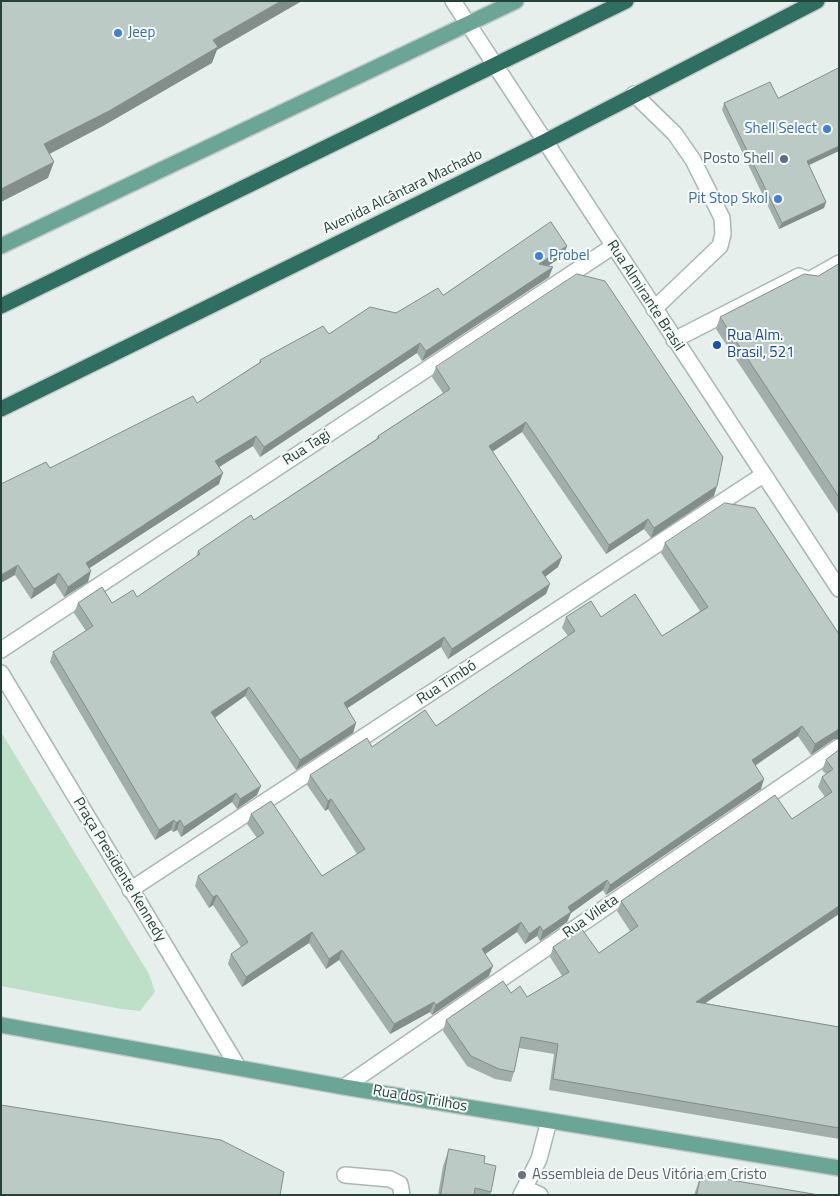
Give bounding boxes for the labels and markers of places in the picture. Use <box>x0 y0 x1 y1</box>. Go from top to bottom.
place label: Jeep <box>128 24 155 42</box>
marker: Jeep <box>112 27 124 39</box>
place label: Shell Select <box>744 120 817 138</box>
marker: Shell Select <box>821 123 833 135</box>
place label: Posto Shell <box>703 150 774 168</box>
marker: Posto Shell <box>778 153 790 165</box>
place label: Pit Stop Skol <box>688 190 768 208</box>
marker: Pit Stop Skol <box>772 193 784 205</box>
place label: Probel <box>549 247 590 265</box>
marker: Probel <box>533 250 545 262</box>
place label: Rua Alm. Brasil, 521 <box>727 327 795 362</box>
marker: Rua Alm. Brasil, 521 <box>711 339 723 351</box>
place label: Assembleia de Deus Vitória em Cristo <box>532 1166 767 1184</box>
marker: Assembleia de Deus Vitória em Cristo <box>516 1169 528 1181</box>

